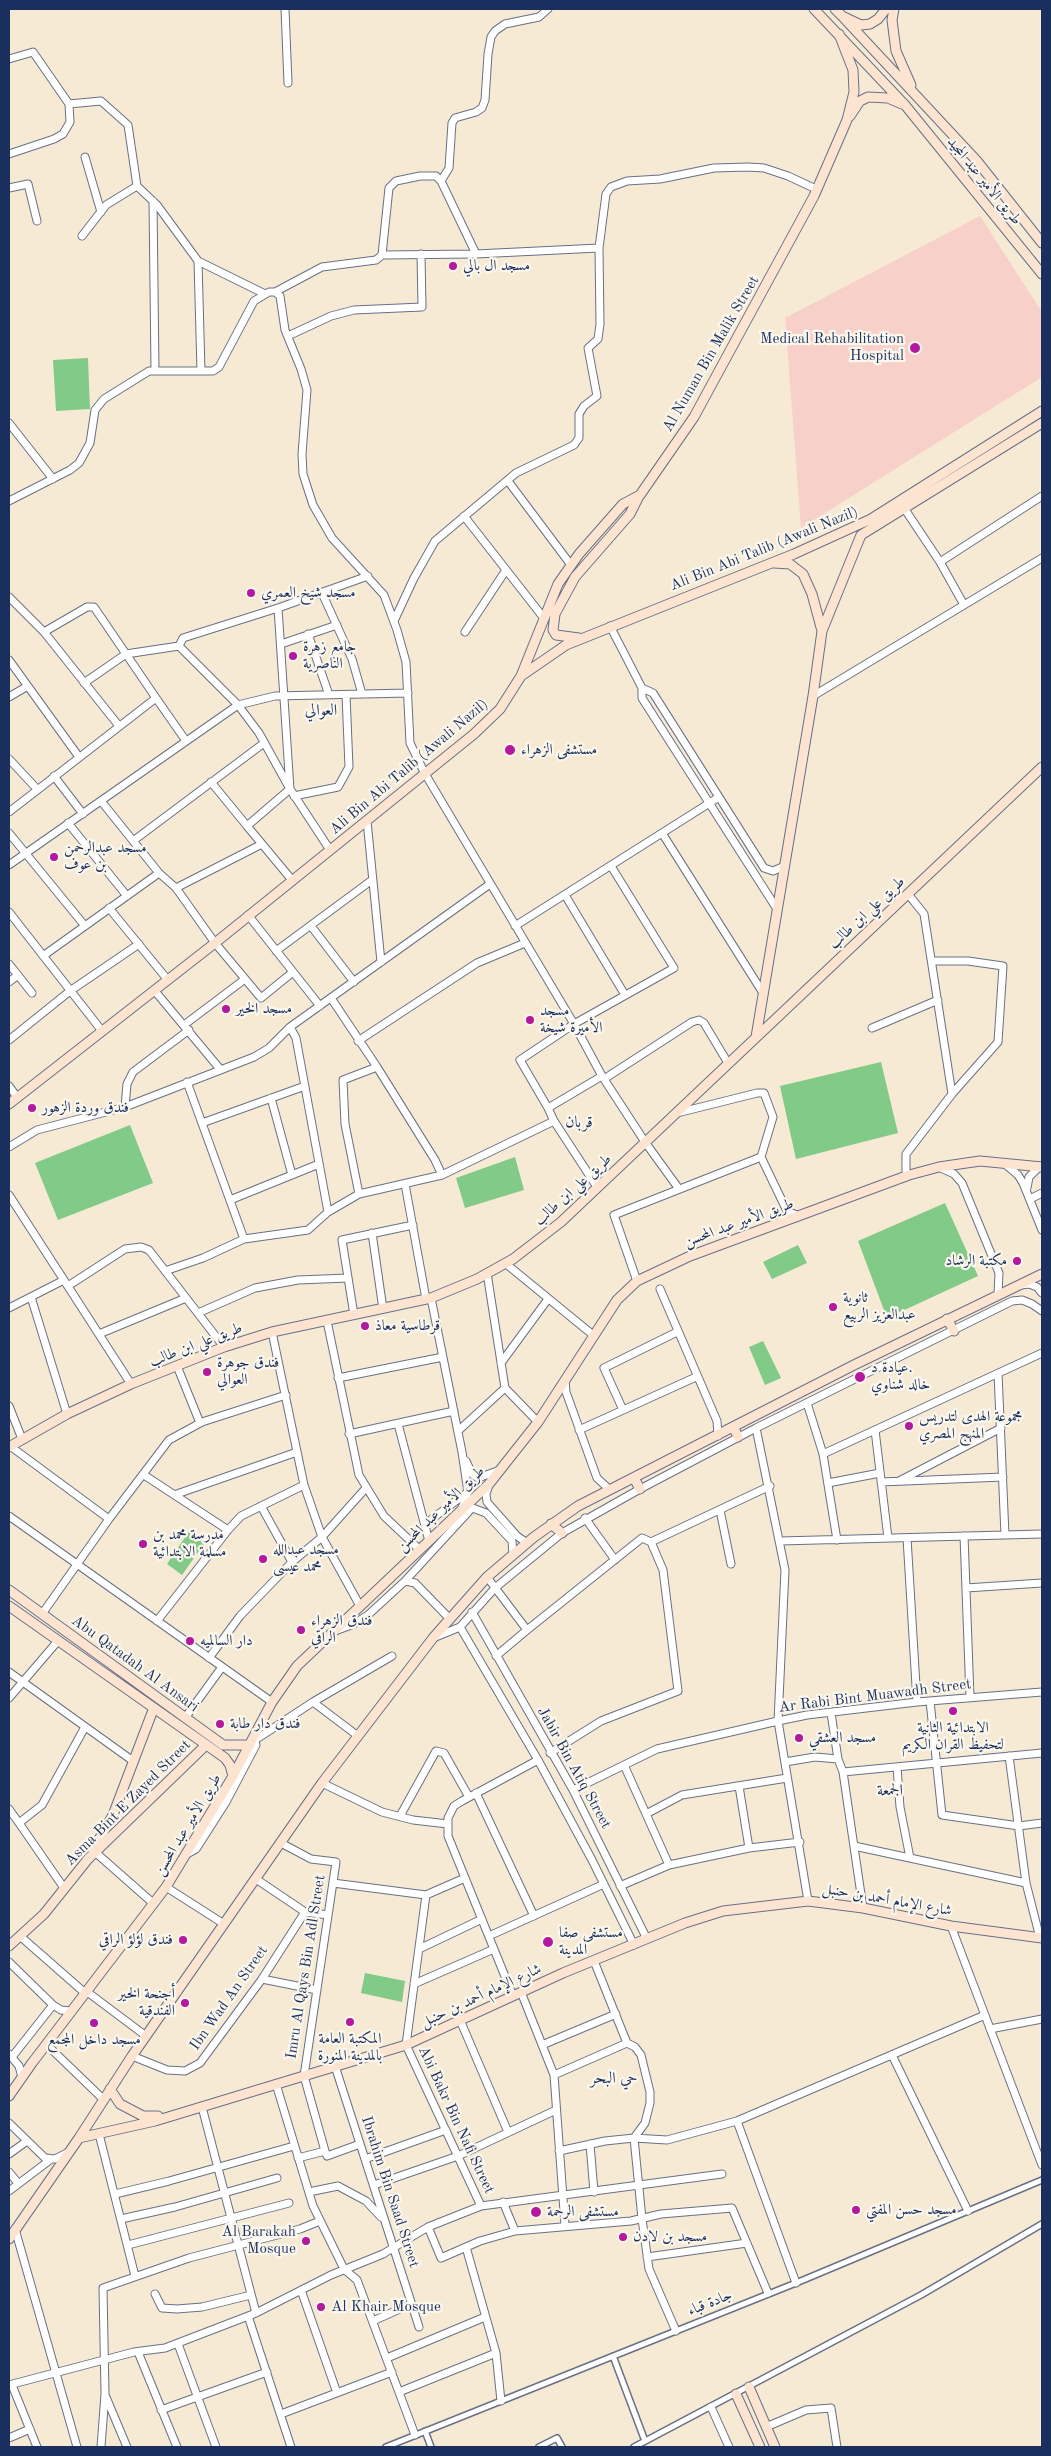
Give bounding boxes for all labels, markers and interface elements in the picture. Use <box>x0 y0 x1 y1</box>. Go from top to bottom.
street label: طريق الأمير عبد المجيد <box>943 133 1025 229</box>
place label: مسجد ال بالي <box>463 257 530 275</box>
marker: مسجد ال بالي <box>447 260 459 272</box>
street label: Al Numan Bin Malik Street <box>659 273 763 435</box>
place label: Medical Rehabilitation Hospital <box>760 330 904 365</box>
marker: Medical Rehabilitation Hospital <box>908 341 922 355</box>
street label: Ali Bin Abi Talib (Awali Nazil) <box>667 503 861 595</box>
place label: مسجد شيخ العمري <box>261 584 356 602</box>
marker: مسجد شيخ العمري <box>245 587 257 599</box>
place label: جامع زهرة الناصرية <box>303 638 356 673</box>
marker: جامع زهرة الناصرية <box>287 650 299 662</box>
street label: Ali Bin Abi Talib (Awali Nazil) <box>326 695 492 839</box>
district label: العوالي <box>305 701 337 721</box>
place label: مستشفى الزهراء <box>521 741 597 759</box>
marker: مستشفى الزهراء <box>503 743 517 757</box>
place label: مسجد عبدالرحمن بن عوف <box>64 839 147 874</box>
marker: مسجد عبدالرحمن بن عوف <box>48 851 60 863</box>
street label: طريق علي ابن طالب <box>825 873 909 953</box>
place label: مسجد الخير <box>236 1000 292 1018</box>
place label: مسجد الأميرة شيخة <box>540 1002 603 1037</box>
marker: مسجد الخير <box>220 1003 232 1015</box>
marker: مسجد الأميرة شيخة <box>524 1014 536 1026</box>
place label: فندق وردة الزهور <box>42 1099 129 1117</box>
marker: فندق وردة الزهور <box>26 1102 38 1114</box>
district label: قربان <box>565 1113 593 1133</box>
street label: طريق علي ابن طالب <box>531 1150 615 1230</box>
street label: طريق الأمير عبد المحسن <box>682 1195 796 1251</box>
place label: مكتبة الرشاد <box>946 1252 1007 1270</box>
marker: مكتبة الرشاد <box>1011 1255 1023 1267</box>
place label: ثانوية عبدالعزيز الربيع <box>843 1289 916 1324</box>
marker: ثانوية عبدالعزيز الربيع <box>827 1301 839 1313</box>
place label: قرطاسية معاذ <box>375 1317 440 1335</box>
street label: طريق علي ابن طالب <box>147 1319 245 1371</box>
marker: قرطاسية معاذ <box>359 1320 371 1332</box>
place label: فندق جوهرة العوالي <box>217 1354 279 1389</box>
place label: عيادة د. خالد شناوي <box>871 1359 930 1394</box>
marker: فندق جوهرة العوالي <box>201 1366 213 1378</box>
marker: عيادة د. خالد شناوي <box>853 1370 867 1384</box>
place label: مجموعة الهدى لتدريس المنهج المصري <box>919 1408 1022 1443</box>
marker: مجموعة الهدى لتدريس المنهج المصري <box>903 1420 915 1432</box>
street label: طريق الأمير عبد المحسن <box>393 1462 489 1556</box>
place label: مدرسة محمد بن مسلمة الابتدائية <box>153 1526 226 1561</box>
marker: مدرسة محمد بن مسلمة الابتدائية <box>137 1538 149 1550</box>
place label: مسجد عبدالله محمد عيسى <box>273 1541 339 1576</box>
marker: مسجد عبدالله محمد عيسى <box>257 1553 269 1565</box>
street label: Abu Qatadah Al Ansari <box>68 1612 202 1716</box>
place label: فندق الزهراء الراقي <box>311 1612 372 1647</box>
marker: فندق الزهراء الراقي <box>295 1624 307 1636</box>
place label: دار السالميه <box>200 1632 253 1650</box>
marker: دار السالميه <box>184 1635 196 1647</box>
street label: Ar Rabi Bint Muawadh Street <box>778 1675 972 1717</box>
street label: Jabir Bin Atiq Street <box>533 1704 615 1832</box>
marker: الابتدائية الثانية لتحفيظ القران الكريم <box>947 1705 959 1717</box>
place label: فندق دار طابة <box>230 1715 300 1733</box>
marker: فندق دار طابة <box>214 1718 226 1730</box>
place label: الابتدائية الثانية لتحفيظ القران الكريم <box>902 1719 1004 1754</box>
place label: مسجد العشقي <box>809 1729 876 1747</box>
marker: مسجد العشقي <box>793 1732 805 1744</box>
street label: Asma Bint E Zayed Street <box>61 1736 195 1870</box>
street label: طريق الأمير عبد المحسن <box>151 1771 225 1879</box>
district label: الجمعة <box>877 1781 903 1801</box>
street label: Imru Al Qays Bin Adl Street <box>283 1874 329 2060</box>
street label: شارع الإمام أحمد بن حنبل <box>821 1880 953 1920</box>
place label: مستشفی صفا المدینة <box>559 1924 623 1959</box>
place label: فندق لؤلؤ الراقي <box>99 1931 173 1949</box>
marker: فندق لؤلؤ الراقي <box>177 1934 189 1946</box>
marker: مستشفی صفا المدینة <box>541 1935 555 1949</box>
street label: Ibn Wad An Street <box>186 1942 272 2054</box>
street label: شارع الإمام أحمد بن حنبل <box>418 1960 544 2032</box>
place label: أجنحة الخير الفندقية <box>118 1985 175 2020</box>
marker: أجنحة الخير الفندقية <box>179 1997 191 2009</box>
marker: المكتبة العامة بالمدينة المنورة <box>344 2016 356 2028</box>
marker: مسجد داخل المجمع <box>88 2017 100 2029</box>
place label: المكتبة العامة بالمدينة المنورة <box>318 2030 382 2065</box>
place label: مسجد داخل المجمع <box>47 2031 141 2049</box>
street label: Abi Bakr Bin Nafi Street <box>414 2043 498 2197</box>
district label: حي البحر <box>590 2069 638 2089</box>
street label: Ibrahim Bin Saad Street <box>357 2114 423 2270</box>
place label: مسجد حسن المفتي <box>866 2201 957 2219</box>
place label: مستشفى الرحمة <box>547 2203 619 2221</box>
marker: مسجد حسن المفتي <box>850 2204 862 2216</box>
marker: مستشفى الرحمة <box>529 2205 543 2219</box>
place label: Al Barakah Mosque <box>222 2223 296 2258</box>
place label: مسجد بن لادن <box>633 2228 707 2246</box>
marker: مسجد بن لادن <box>617 2231 629 2243</box>
marker: Al Barakah Mosque <box>300 2235 312 2247</box>
street label: جادة قباء <box>685 2286 735 2320</box>
place label: Al Khair Mosque <box>331 2298 441 2316</box>
marker: Al Khair Mosque <box>315 2301 327 2313</box>

